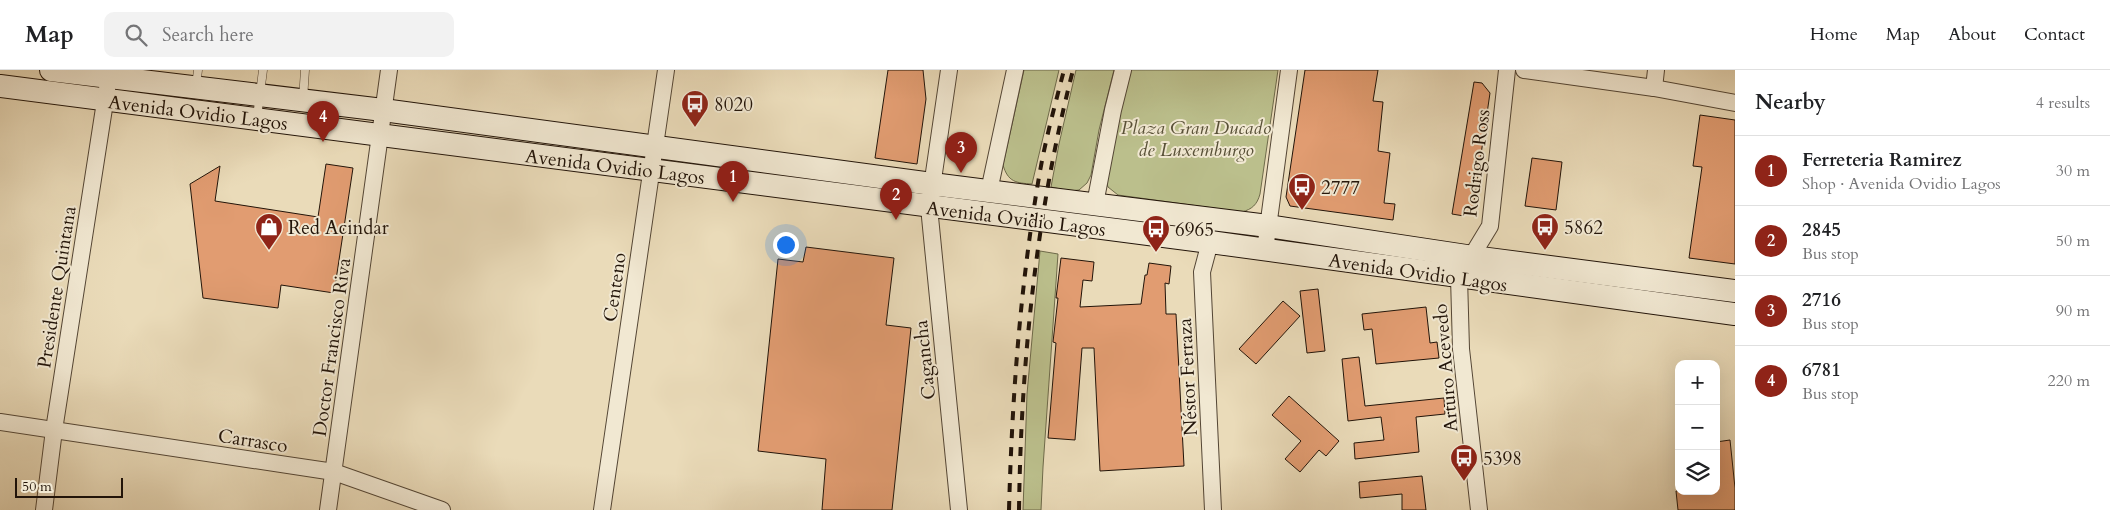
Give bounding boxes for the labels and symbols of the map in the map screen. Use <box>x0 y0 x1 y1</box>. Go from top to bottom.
street label: Avenida Ovidio Lagos <box>107 89 289 137</box>
bus stop icon: 8020 <box>680 89 710 128</box>
place label: 8020 <box>714 92 753 118</box>
pin: 4 <box>307 101 339 142</box>
street label: Rodrigo Ross <box>1458 108 1496 218</box>
park label: Plaza Gran Ducado de Luxemburgo <box>1121 115 1271 163</box>
pin: 3 <box>945 132 977 173</box>
street label: Avenida Ovidio Lagos <box>524 143 706 191</box>
pin: 1 <box>717 161 749 202</box>
bus stop icon: 2777 <box>1287 172 1317 211</box>
place label: 2777 <box>1321 175 1360 201</box>
pin: 2 <box>880 179 912 220</box>
street label: Avenida Ovidio Lagos <box>925 195 1107 243</box>
street label: Presidente Quintana <box>31 204 83 370</box>
shop icon: Red Acindar <box>254 212 284 251</box>
bus stop icon: 5862 <box>1530 212 1560 251</box>
bus stop icon: 6965 <box>1141 214 1171 253</box>
place label: Red Acindar <box>288 215 389 241</box>
place label: 5862 <box>1564 215 1603 241</box>
place label: 6965 <box>1175 217 1214 243</box>
your location <box>773 232 799 258</box>
street label: Avenida Ovidio Lagos <box>1327 248 1509 298</box>
street label: Centeno <box>597 251 633 323</box>
street label: Doctor Francisco Riva <box>307 256 357 438</box>
street label: Arturo Acevedo <box>1427 303 1465 433</box>
street label: Néstor Ferraza <box>1172 317 1204 436</box>
street label: Cagancha <box>908 319 942 401</box>
street label: Carrasco <box>216 423 290 459</box>
bus stop icon: 5398 <box>1449 443 1479 482</box>
place label: 5398 <box>1483 446 1522 472</box>
scale bar <box>15 475 122 498</box>

